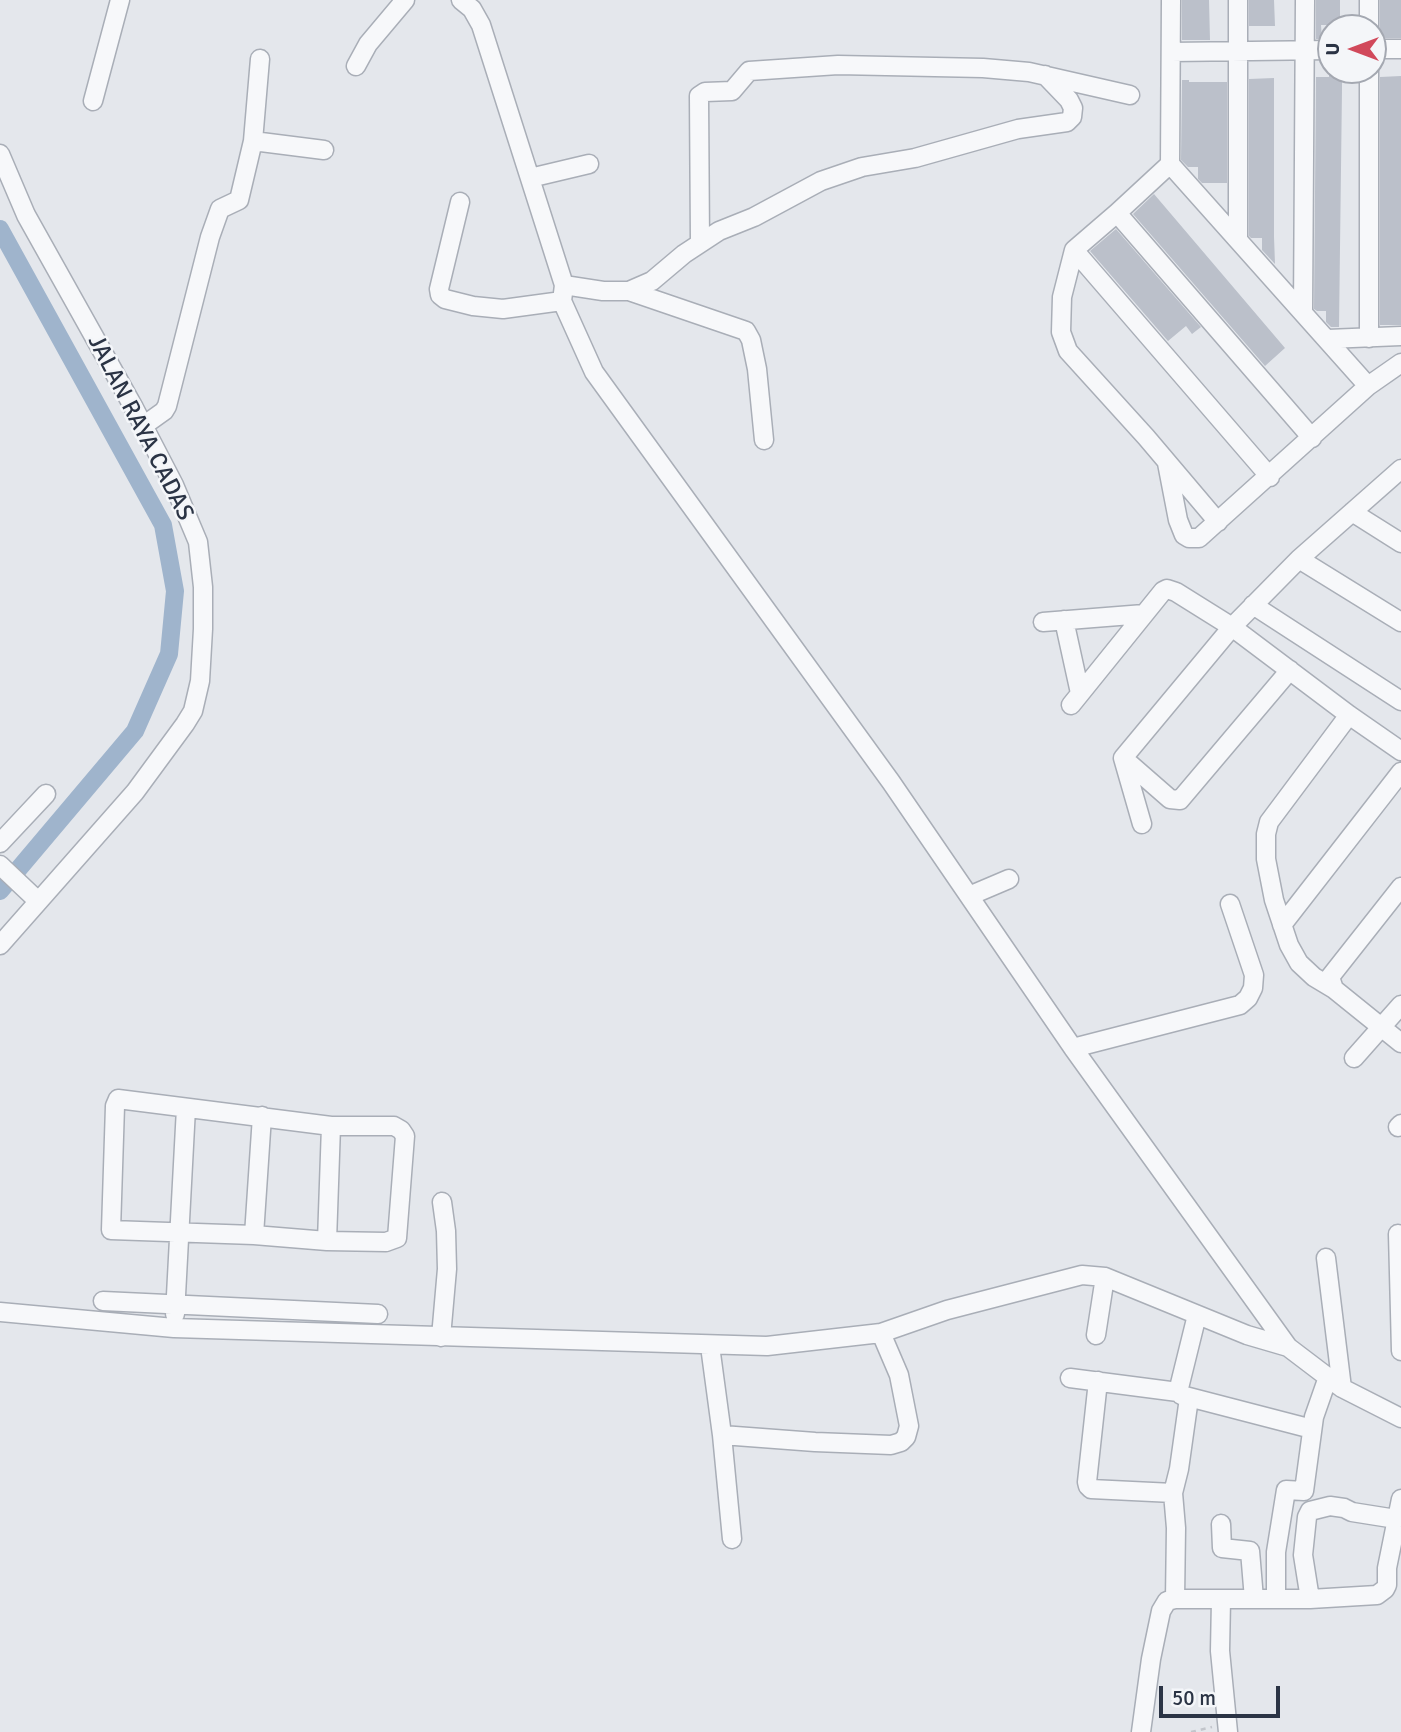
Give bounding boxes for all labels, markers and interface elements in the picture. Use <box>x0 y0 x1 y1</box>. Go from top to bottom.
north arrow <box>1317 14 1387 84</box>
text: U <box>1321 43 1345 55</box>
street label: JALAN RAYA CADAS <box>81 330 199 526</box>
scale bar <box>1163 1672 1284 1716</box>
text: 50 m <box>1172 1685 1216 1711</box>

